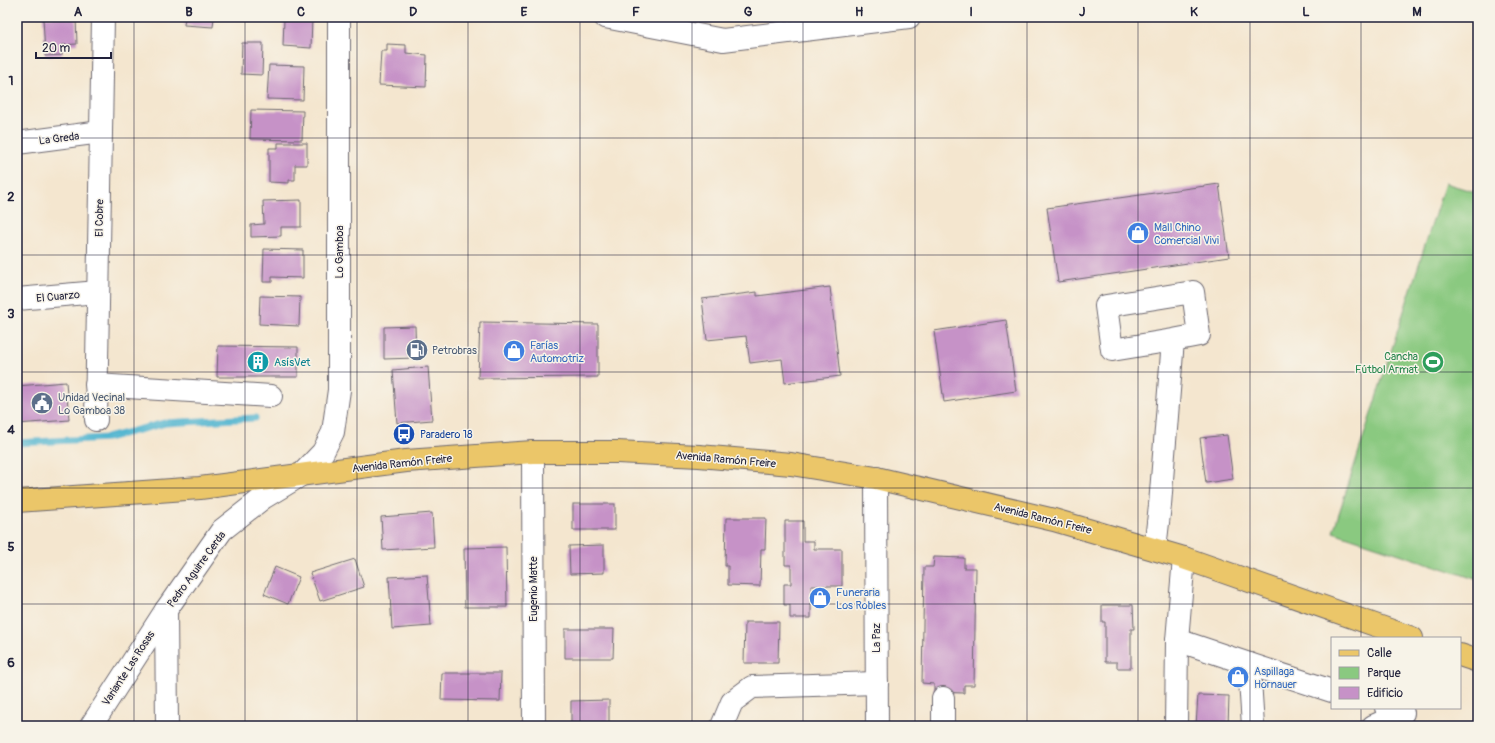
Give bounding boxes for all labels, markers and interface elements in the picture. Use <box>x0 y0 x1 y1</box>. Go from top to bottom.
text: A <box>74 4 83 20</box>
text: B <box>185 4 193 20</box>
text: C <box>297 4 305 20</box>
text: D <box>409 4 417 20</box>
text: E <box>521 4 528 20</box>
text: F <box>632 4 640 20</box>
text: G <box>744 4 753 20</box>
text: H <box>855 4 863 20</box>
text: I <box>969 4 973 20</box>
text: J <box>1079 4 1085 20</box>
text: K <box>1190 4 1198 20</box>
text: L <box>1302 4 1310 20</box>
text: M <box>1412 4 1422 20</box>
scale bar <box>36 34 111 60</box>
text: 20 m <box>42 41 71 56</box>
text: 1 <box>8 73 14 89</box>
street label: La Greda <box>38 130 80 147</box>
text: 2 <box>7 189 15 205</box>
street label: El Cobre <box>93 198 106 237</box>
shop icon: Mall Chino Comercial Vivi <box>1125 220 1151 246</box>
place label: Mall Chino Comercial Vivi <box>1154 221 1219 247</box>
street label: Lo Gamboa <box>333 225 346 279</box>
street label: El Cuarzo <box>36 288 80 305</box>
text: 3 <box>7 306 15 322</box>
fuel station icon: Petrobras <box>404 337 430 363</box>
shop icon: Farías Automotriz <box>501 338 527 364</box>
place label: Farías Automotriz <box>530 339 584 365</box>
place label: Petrobras <box>432 344 477 357</box>
building icon: AsísVet <box>245 349 271 375</box>
sports icon: Cancha Fútbol Armat <box>1420 349 1446 375</box>
place label: Cancha Fútbol Armat <box>1355 350 1419 376</box>
place label: AsísVet <box>274 356 311 369</box>
public building icon: Unidad Vecinal Lo Gamboa 38 <box>29 390 55 416</box>
place label: Unidad Vecinal Lo Gamboa 38 <box>58 391 126 417</box>
bus stop icon: Paradero 18 <box>391 421 417 447</box>
text: 4 <box>7 422 15 438</box>
place label: Paradero 18 <box>420 428 473 441</box>
street label: Avenida Ramón Freire <box>675 449 777 470</box>
street label: Avenida Ramón Freire <box>351 452 453 475</box>
street label: Avenida Ramón Freire <box>993 500 1094 537</box>
street label: Pedro Aguirre Cerda <box>164 529 228 610</box>
text: 5 <box>7 539 15 555</box>
street label: Eugenio Matte <box>527 556 540 622</box>
shop icon: Funeraria Los Robles <box>807 585 833 611</box>
place label: Funeraria Los Robles <box>836 586 886 612</box>
street label: La Paz <box>870 623 883 653</box>
street label: Variante Las Rosas <box>99 628 157 708</box>
legend <box>1331 637 1461 709</box>
text: Calle <box>1367 646 1392 661</box>
text: 6 <box>7 655 15 671</box>
shop icon: Aspillaga Hornauer <box>1225 664 1251 690</box>
place label: Aspillaga Hornauer <box>1254 665 1297 691</box>
text: Parque <box>1367 666 1401 681</box>
text: Edificio <box>1367 686 1403 701</box>

